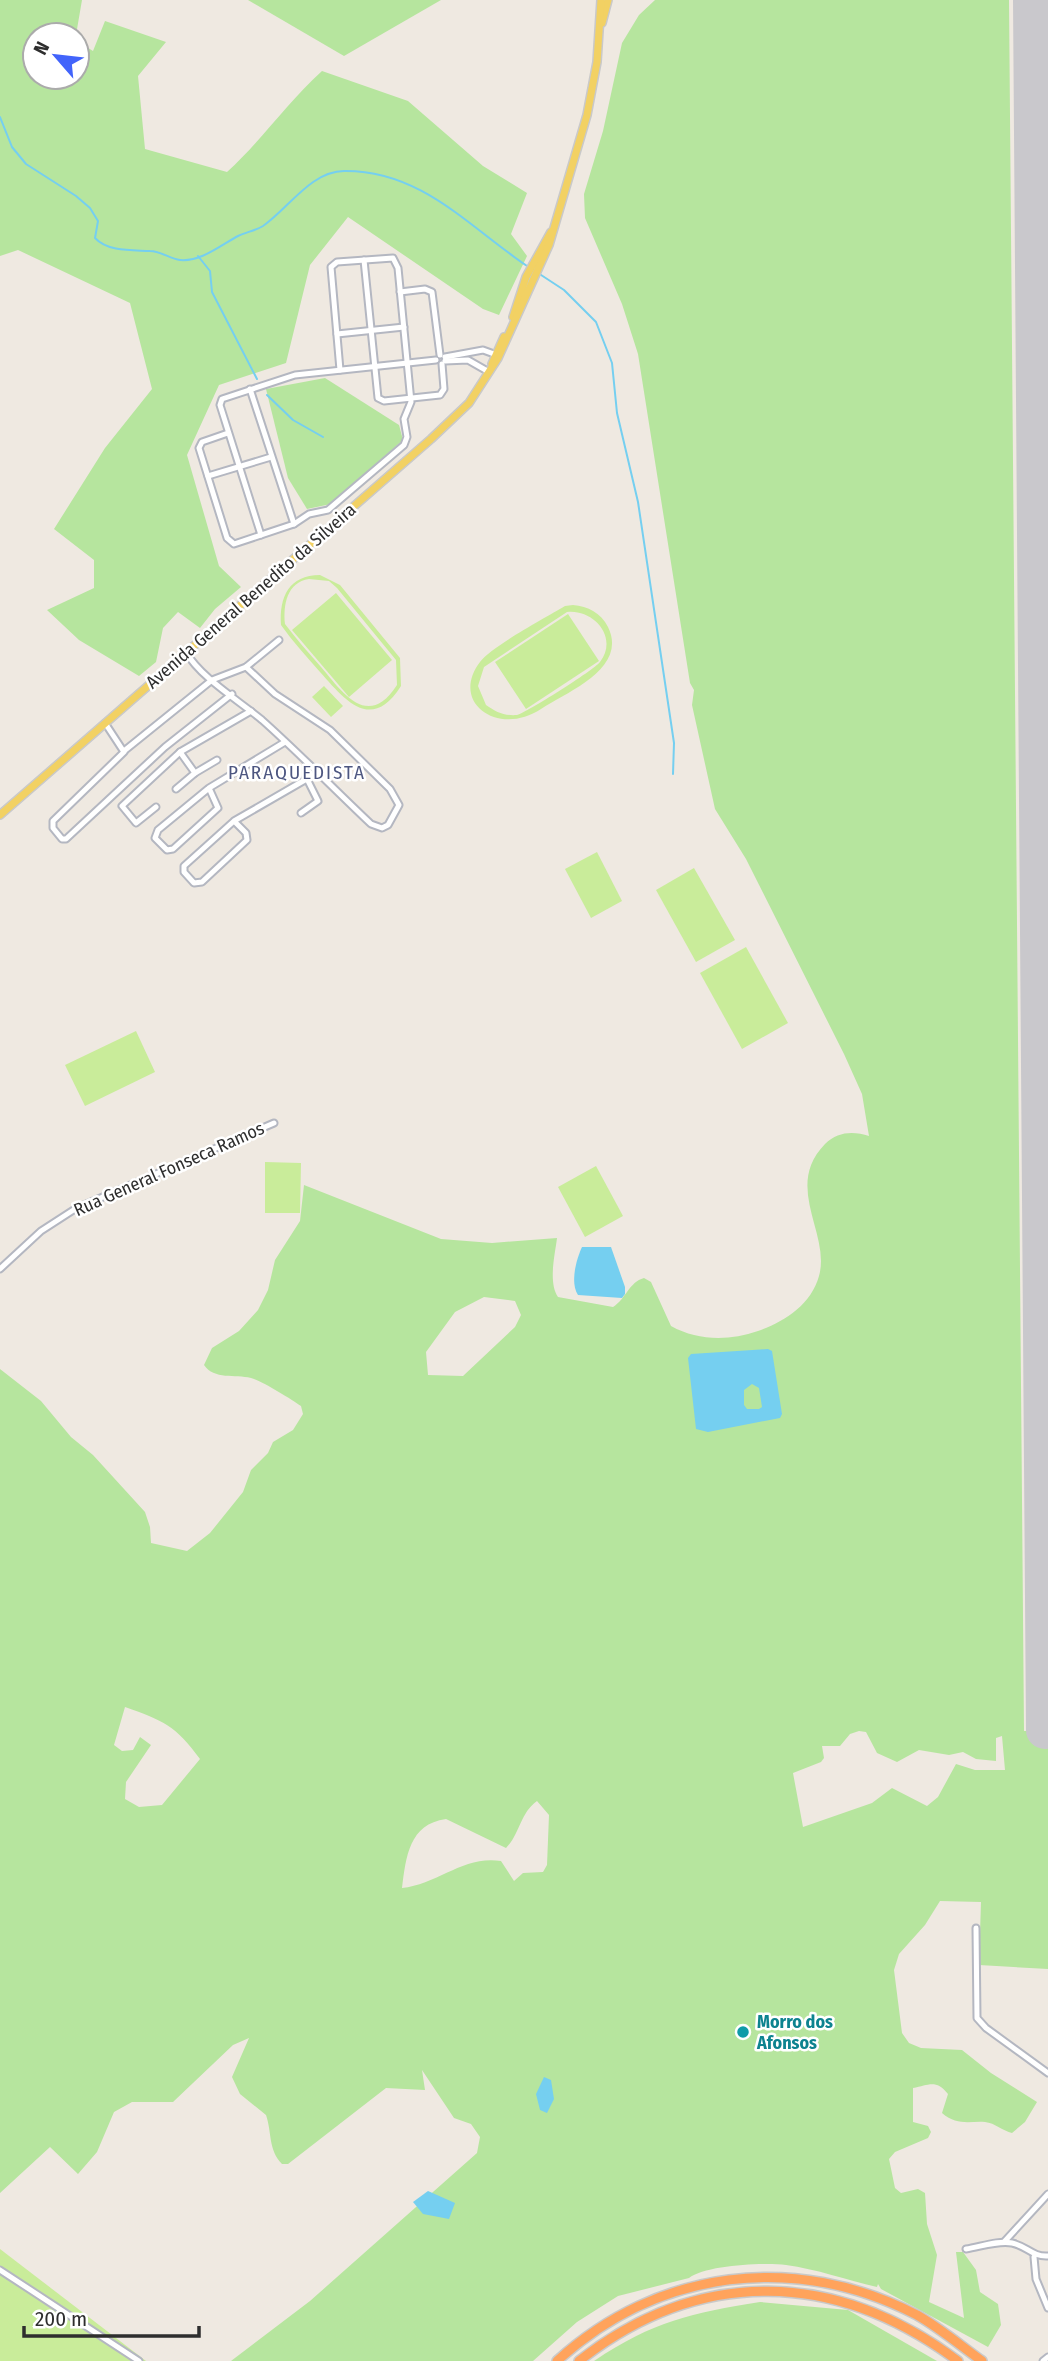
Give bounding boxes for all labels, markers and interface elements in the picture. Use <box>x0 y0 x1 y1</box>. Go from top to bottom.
north arrow <box>21 21 91 91</box>
text: N <box>29 38 54 59</box>
street label: Avenida General Benedito da Silveira <box>141 499 361 693</box>
district label: PARAQUEDISTA <box>228 761 366 784</box>
street label: Rua General Fonseca Ramos <box>70 1117 268 1221</box>
place label: Morro dos Afonsos <box>756 2011 833 2054</box>
marker: Morro dos Afonsos <box>735 2024 751 2040</box>
scale bar <box>24 2294 200 2338</box>
text: 200 m <box>35 2306 87 2332</box>

